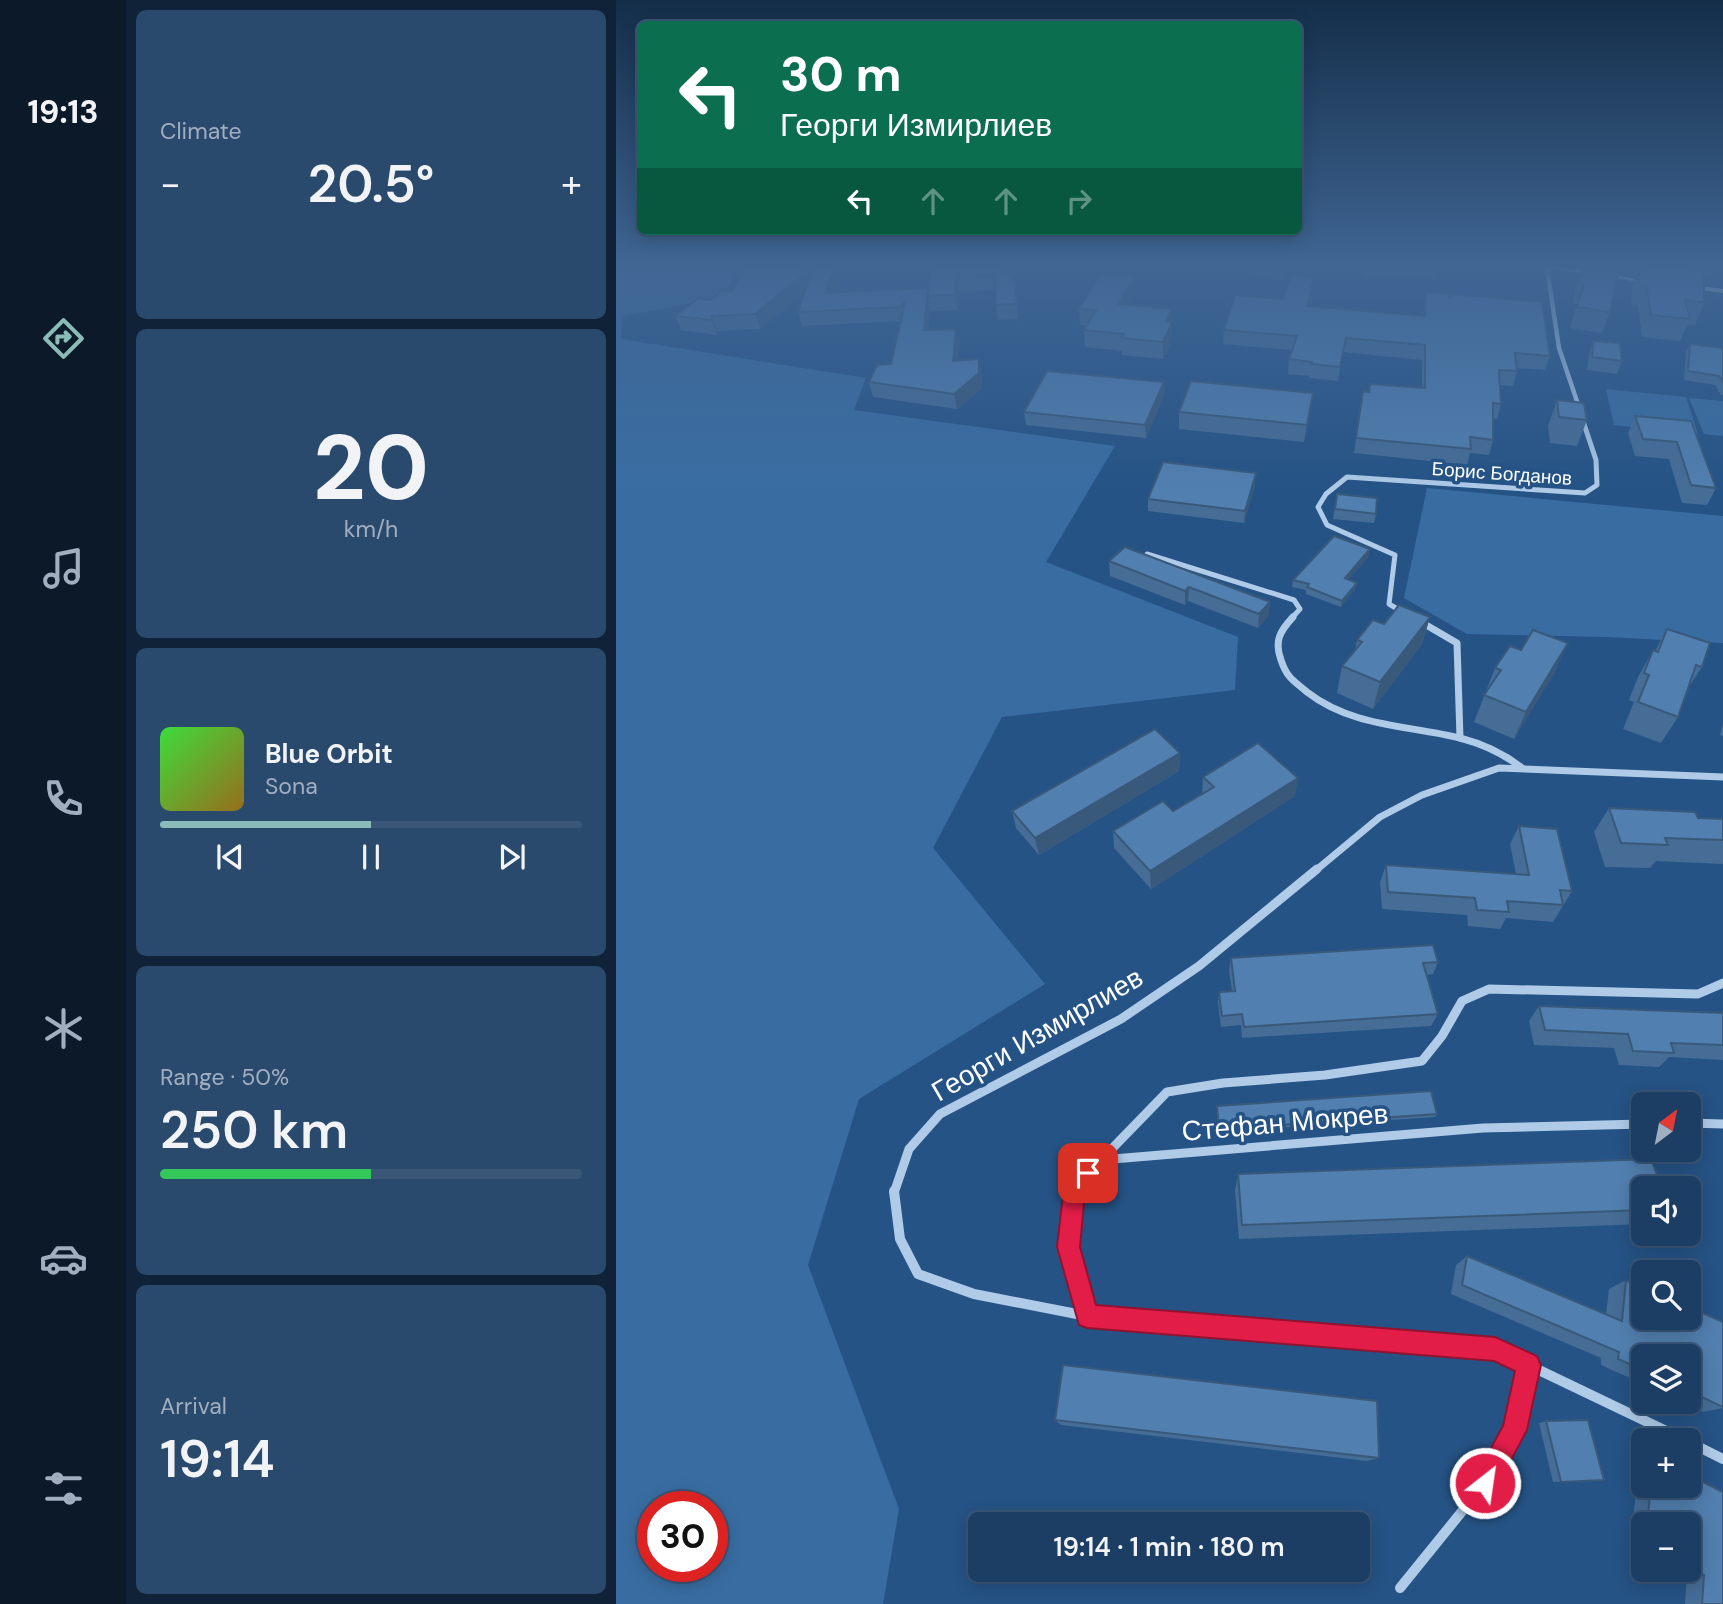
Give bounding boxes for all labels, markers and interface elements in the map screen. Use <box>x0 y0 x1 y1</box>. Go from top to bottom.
text: 30 m <box>780 42 902 106</box>
icon: left <box>665 49 756 140</box>
text: 19:13 <box>27 91 99 133</box>
text: Георги Измирлиев <box>780 104 1052 146</box>
text: Climate <box>160 116 242 146</box>
text: 20.5° <box>308 150 434 218</box>
text: − <box>160 159 181 209</box>
text: + <box>561 159 582 209</box>
icon: left <box>841 182 879 220</box>
icon: ahead <box>914 182 952 220</box>
icon: ahead <box>987 182 1025 220</box>
icon: right <box>1060 182 1098 220</box>
icon: directions <box>39 314 88 363</box>
text: 20 <box>313 409 429 527</box>
street label: Борис Богданов <box>1431 456 1573 491</box>
text: km/h <box>344 514 398 544</box>
icon: music <box>39 544 88 593</box>
text: Blue Orbit <box>265 737 393 771</box>
text: Sona <box>265 771 318 801</box>
icon: phone <box>39 774 88 823</box>
icon: previous <box>211 838 249 876</box>
icon: pause <box>352 838 390 876</box>
icon: next <box>493 838 531 876</box>
street label: Георги Измирлиев <box>925 959 1150 1110</box>
icon: climate <box>39 1004 88 1053</box>
text: Range · 50% <box>160 1062 289 1092</box>
north arrow <box>1631 1092 1701 1162</box>
map controls <box>1631 1092 1701 1582</box>
street label: Стефан Мокрев <box>1180 1095 1390 1150</box>
text: 250 km <box>160 1096 348 1164</box>
pin <box>1058 1143 1118 1203</box>
icon: arrive <box>1069 1154 1107 1192</box>
button: sound <box>1631 1176 1701 1246</box>
icon: car <box>39 1234 88 1283</box>
button: search <box>1631 1260 1701 1330</box>
button: layers <box>1631 1344 1701 1414</box>
text: Arrival <box>160 1391 227 1421</box>
text: 19:14 <box>160 1425 275 1493</box>
button: + <box>1631 1428 1701 1498</box>
position arrow <box>1448 1446 1522 1520</box>
icon: filters <box>39 1464 88 1513</box>
speed limit sign: 30 <box>637 1491 728 1582</box>
button: − <box>1631 1512 1701 1582</box>
text: 19:14 · 1 min · 180 m <box>1054 1530 1284 1564</box>

